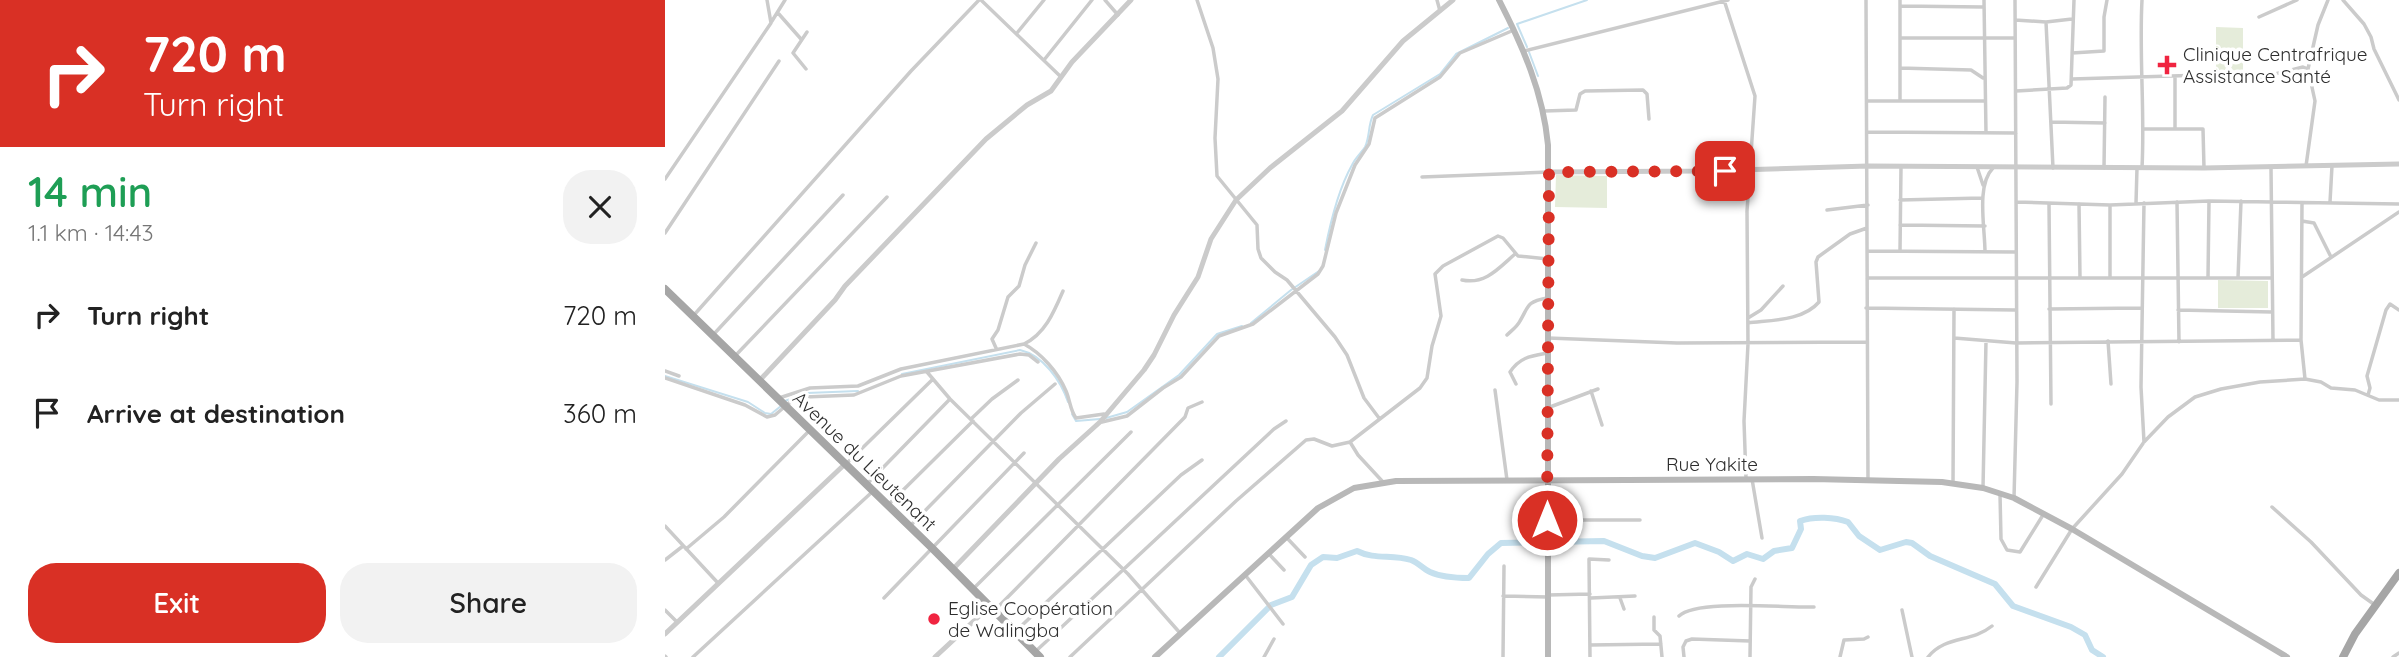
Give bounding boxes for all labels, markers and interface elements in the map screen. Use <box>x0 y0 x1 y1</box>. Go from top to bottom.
text: 720 m <box>143 23 287 84</box>
icon: right <box>28 28 119 119</box>
place label: Clinique Centrafrique Assistance Santé <box>2183 42 2368 88</box>
marker: Clinique Centrafrique Assistance Santé <box>2157 55 2177 75</box>
text: Turn right <box>143 84 284 124</box>
pin <box>1695 141 1755 201</box>
icon: arrive <box>1706 152 1744 190</box>
text: 14 min <box>28 165 152 218</box>
button: close <box>563 170 637 244</box>
text: 1.1 km · 14:43 <box>28 218 154 247</box>
icon: right <box>28 296 66 334</box>
text: Turn right <box>87 299 209 332</box>
text: 720 m <box>563 299 637 332</box>
street label: Avenue du Lieutenant <box>788 386 942 536</box>
icon: arrive <box>28 394 66 432</box>
text: Arrive at destination <box>87 397 345 430</box>
text: 360 m <box>563 397 637 430</box>
street label: Rue Yakite <box>1666 452 1758 476</box>
position arrow <box>1510 483 1584 557</box>
button: Exit <box>28 563 326 643</box>
button: Share <box>340 563 637 643</box>
place label: Eglise Coopération de Walingba <box>948 596 1113 642</box>
marker: Eglise Coopération de Walingba <box>926 611 942 627</box>

